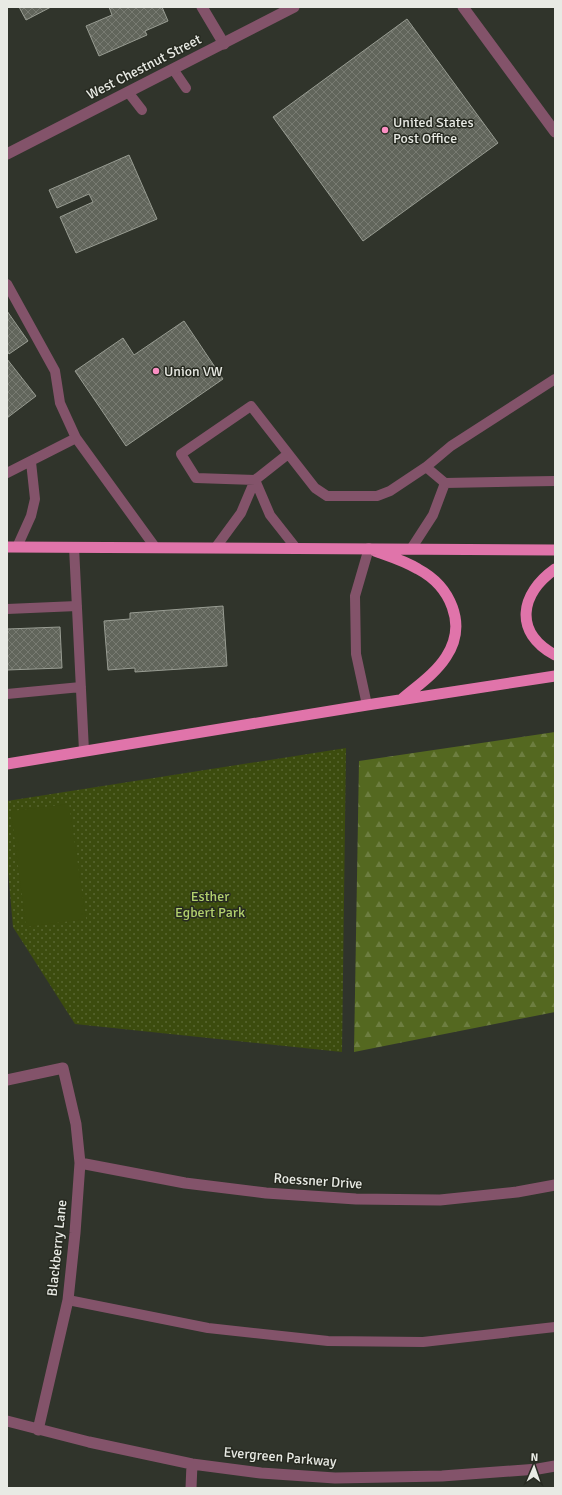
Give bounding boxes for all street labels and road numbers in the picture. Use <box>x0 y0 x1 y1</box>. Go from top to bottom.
street label: West Chestnut Street <box>84 31 204 103</box>
street label: Roessner Drive <box>273 1169 363 1193</box>
street label: Blackberry Lane <box>43 1199 71 1297</box>
street label: Evergreen Parkway <box>223 1444 338 1470</box>

